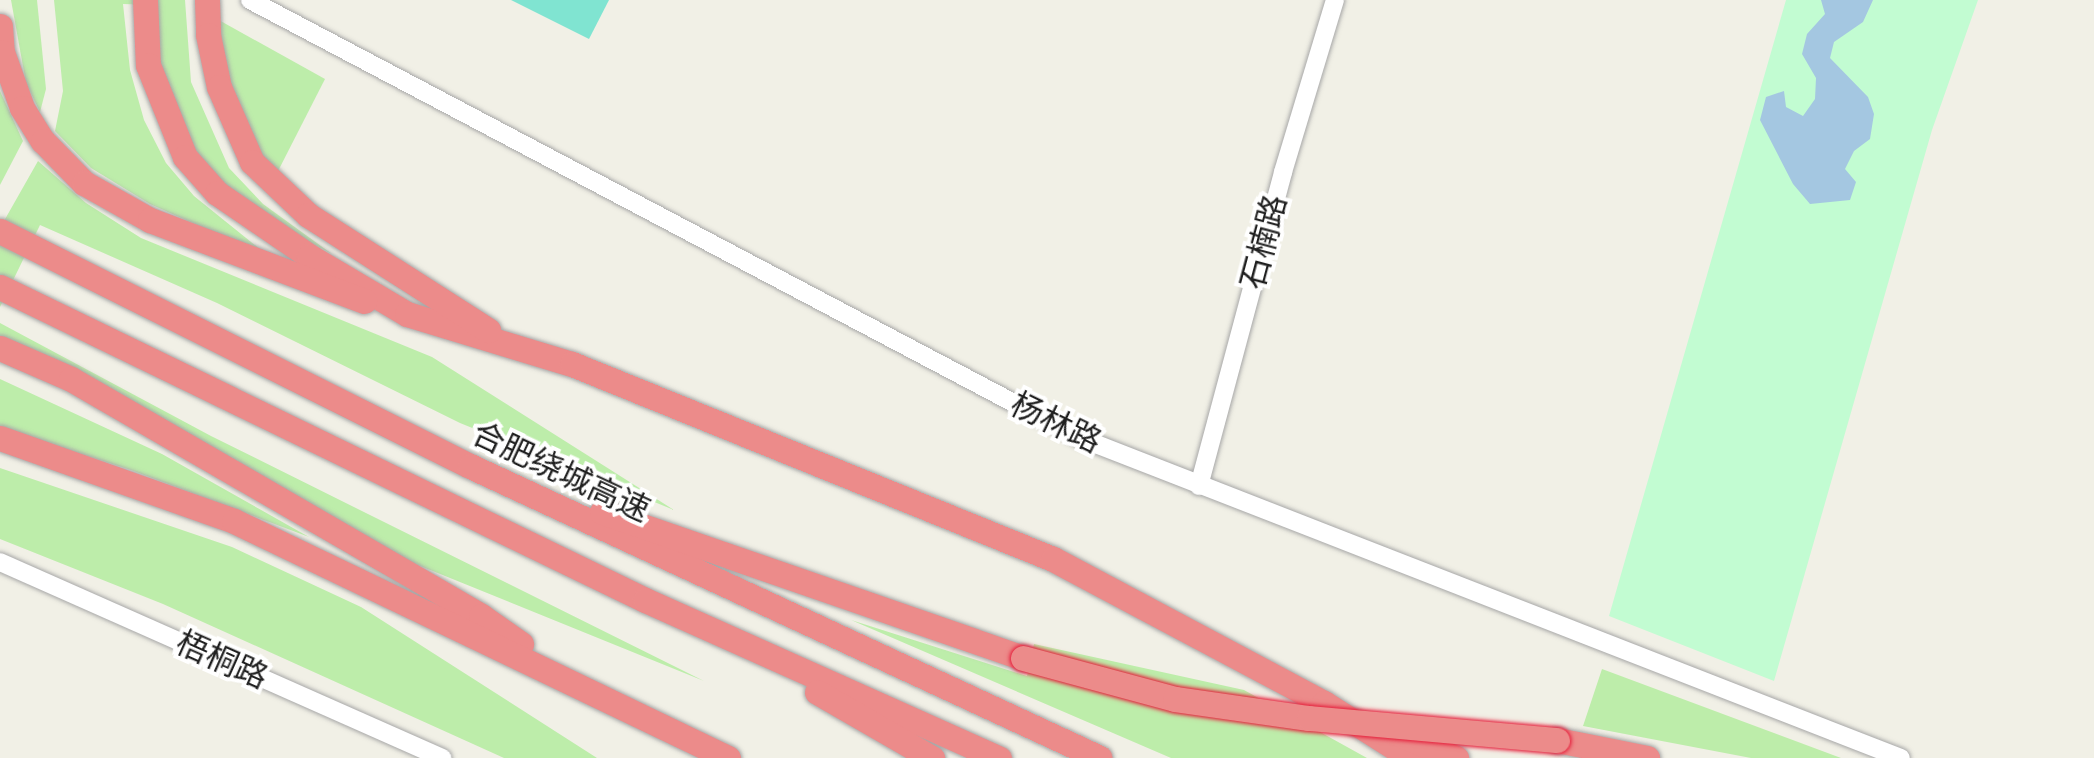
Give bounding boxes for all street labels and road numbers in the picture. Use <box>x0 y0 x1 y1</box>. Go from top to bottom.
street label: 石楠路 <box>1233 191 1295 293</box>
street label: 杨林路 <box>1004 385 1108 461</box>
street label: 合肥绕城高速 <box>466 414 656 530</box>
street label: 梧桐路 <box>170 623 274 697</box>

